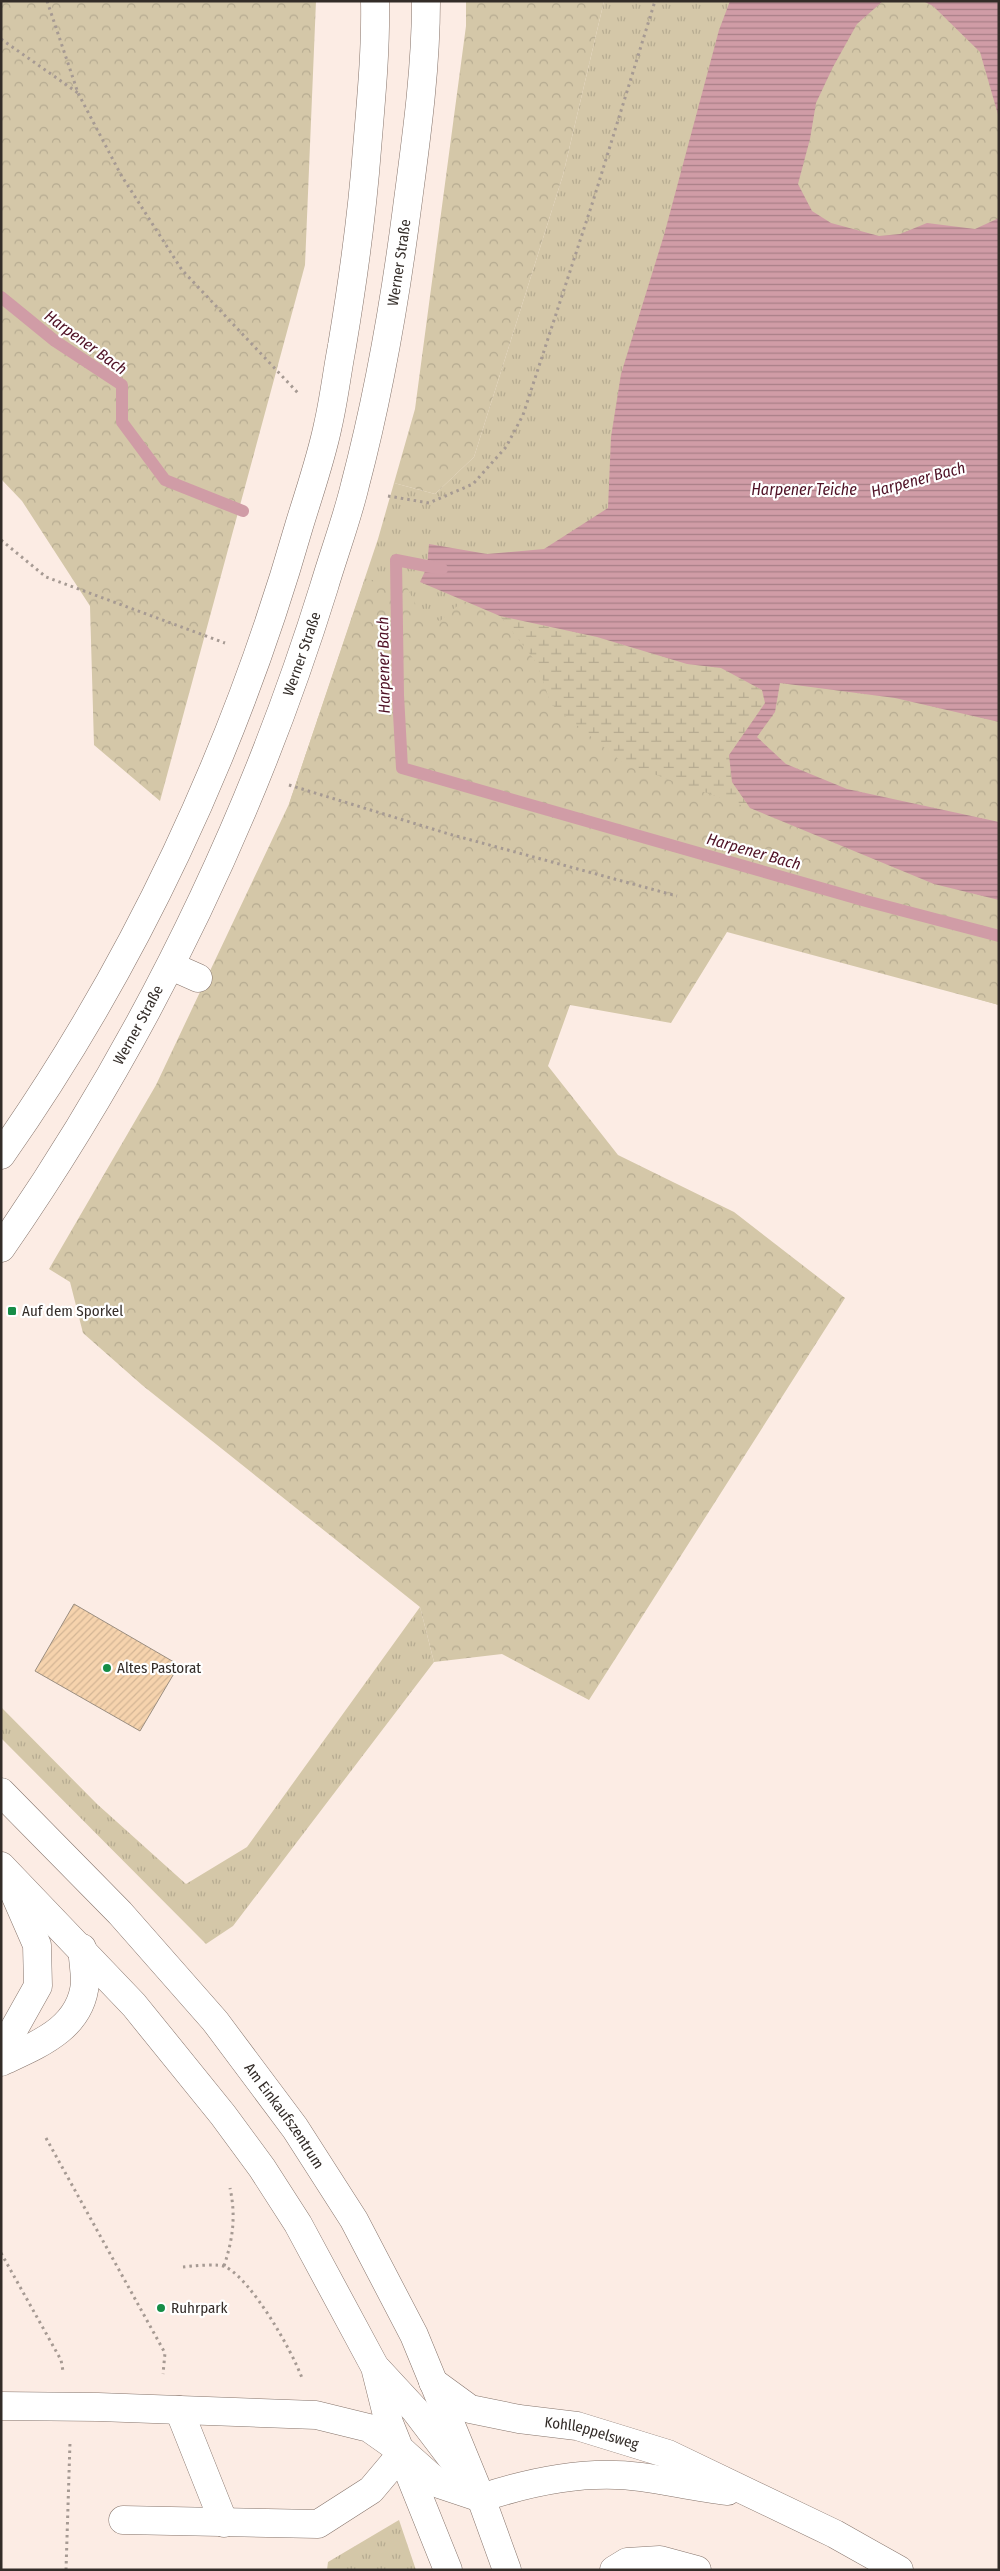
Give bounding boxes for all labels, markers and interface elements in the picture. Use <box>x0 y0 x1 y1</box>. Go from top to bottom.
street label: Werner Straße <box>384 218 414 307</box>
water label: Harpener Bach <box>41 306 131 379</box>
water label: Harpener Bach <box>869 458 967 501</box>
water label: Harpener Teiche <box>751 480 857 499</box>
street label: Werner Straße <box>279 610 325 698</box>
water label: Harpener Bach <box>373 616 394 714</box>
water label: Harpener Bach <box>705 829 803 874</box>
street label: Werner Straße <box>109 982 167 1068</box>
place label: Auf dem Sporkel <box>22 1302 123 1320</box>
marker: Auf dem Sporkel <box>6 1305 18 1317</box>
place label: Altes Pastorat <box>117 1659 201 1677</box>
marker: Altes Pastorat <box>101 1662 113 1674</box>
street label: Am Einkaufszentrum <box>241 2059 328 2172</box>
place label: Ruhrpark <box>171 2299 228 2317</box>
marker: Ruhrpark <box>155 2302 167 2314</box>
street label: Kohlleppelsweg <box>544 2413 641 2453</box>

